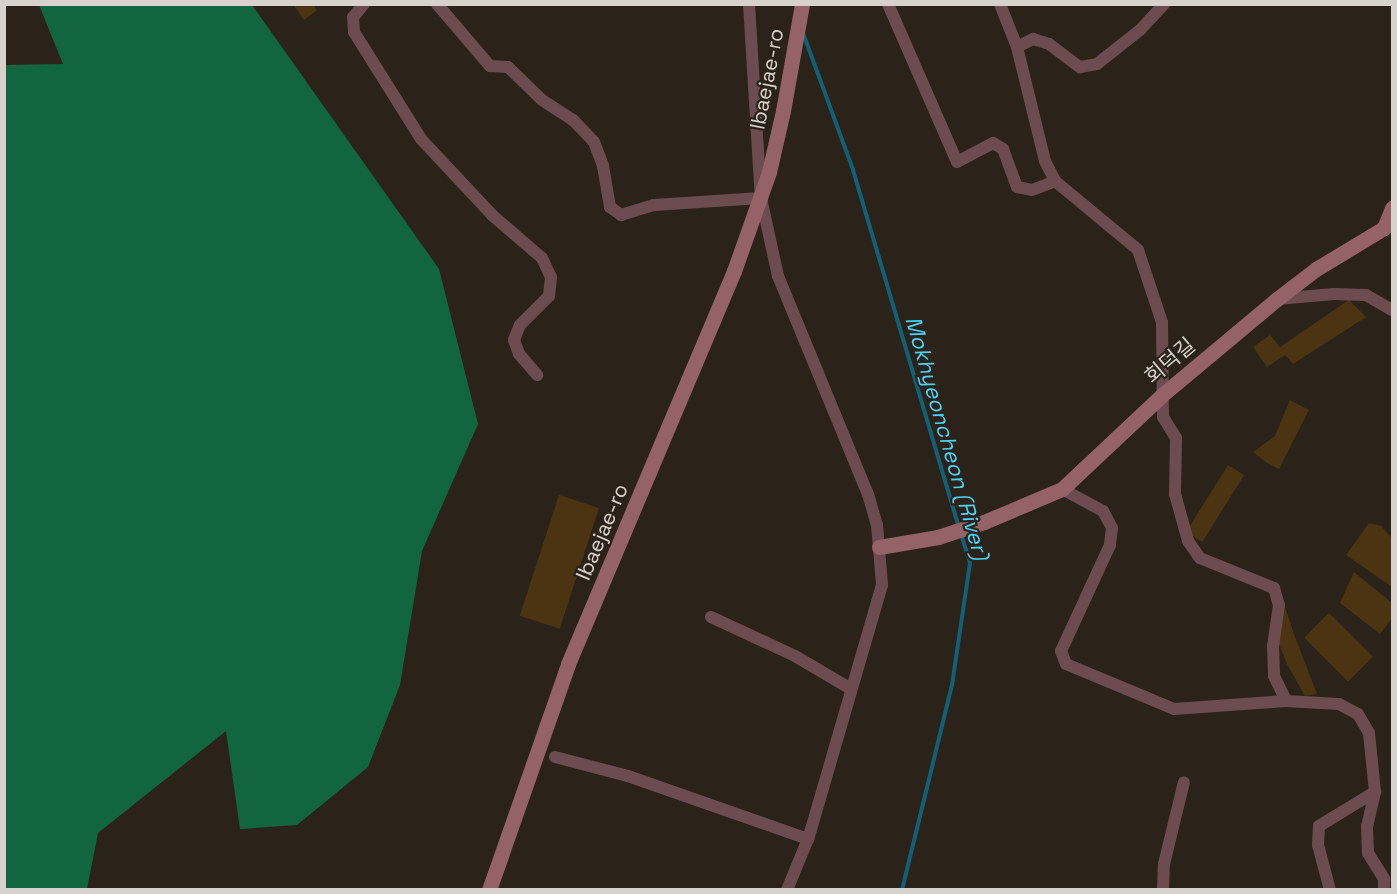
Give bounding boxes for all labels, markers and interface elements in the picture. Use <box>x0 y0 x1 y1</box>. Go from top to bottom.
street label: Ibaejae-ro <box>745 26 789 132</box>
water label: Mokhyeoncheon (River) <box>900 313 994 563</box>
street label: 회덕길 <box>1140 333 1200 389</box>
street label: Ibaejae-ro <box>570 480 634 584</box>

